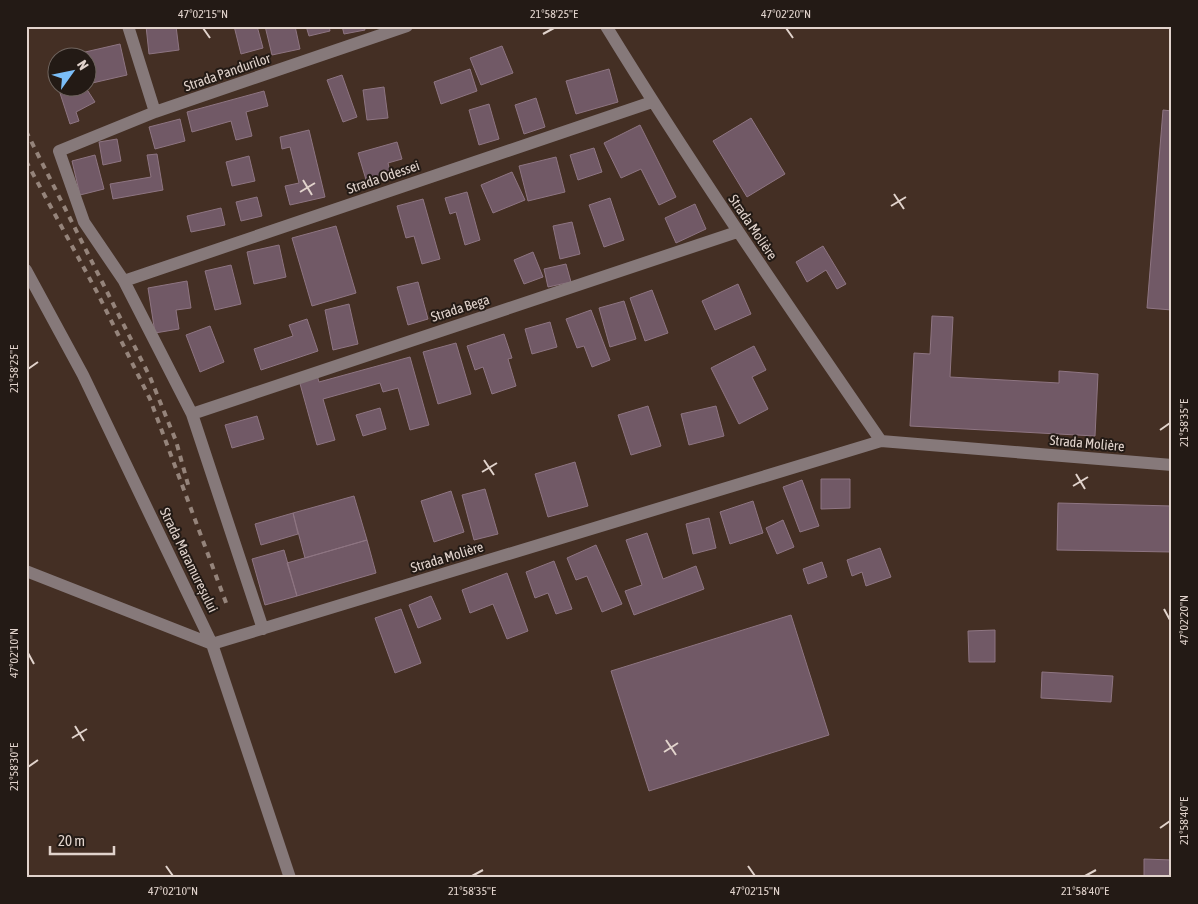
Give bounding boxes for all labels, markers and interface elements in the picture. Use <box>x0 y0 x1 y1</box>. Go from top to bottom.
text: 47°02'15"N <box>178 7 228 21</box>
text: 21°58'25"E <box>530 7 578 21</box>
text: 47°02'20"N <box>761 7 811 21</box>
north arrow <box>48 48 98 98</box>
street label: Strada Pandurilor <box>182 49 273 94</box>
text: N <box>74 57 92 73</box>
street label: Strada Odessei <box>344 157 422 197</box>
street label: Strada Molière <box>725 191 781 263</box>
street label: Strada Bega <box>429 291 491 325</box>
text: 21°58'25"E <box>7 345 21 393</box>
text: 21°58'35"E <box>1177 399 1191 447</box>
street label: Strada Molière <box>1049 432 1125 454</box>
street label: Strada Maramureșului <box>157 505 221 615</box>
street label: Strada Molière <box>409 538 485 576</box>
text: 47°02'20"N <box>1177 595 1191 645</box>
text: 47°02'10"N <box>7 628 21 678</box>
text: 21°58'30"E <box>7 743 21 791</box>
text: 21°58'40"E <box>1177 797 1191 845</box>
scale bar <box>50 824 114 856</box>
text: 20 m <box>58 832 85 849</box>
text: 47°02'10"N <box>148 884 198 898</box>
text: 21°58'35"E <box>448 884 496 898</box>
text: 47°02'15"N <box>730 884 780 898</box>
text: 21°58'40"E <box>1061 884 1109 898</box>

